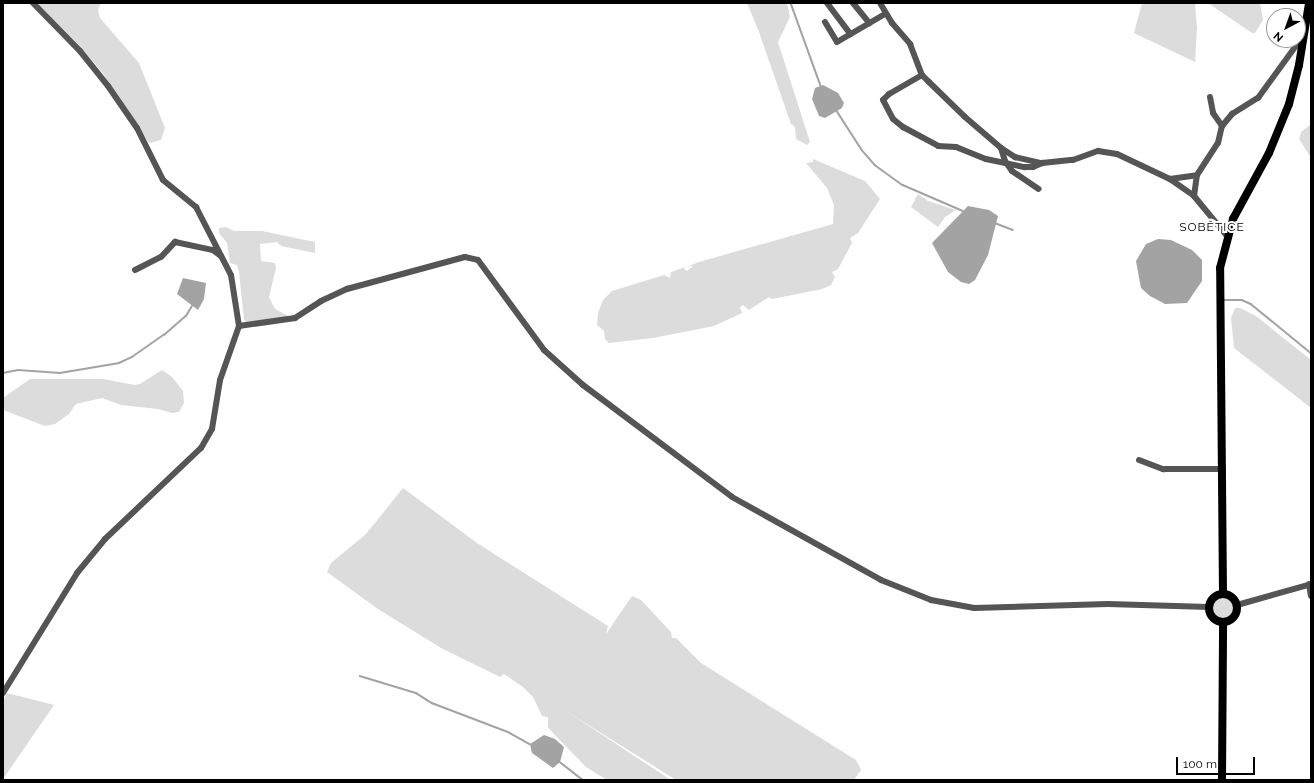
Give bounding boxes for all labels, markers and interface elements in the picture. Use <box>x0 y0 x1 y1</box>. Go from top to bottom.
north arrow <box>1266 8 1306 48</box>
text: N <box>1271 29 1286 44</box>
district label: SOBĚTICE <box>1179 221 1245 235</box>
scale bar <box>1178 749 1257 775</box>
text: 100 m <box>1183 757 1217 771</box>

